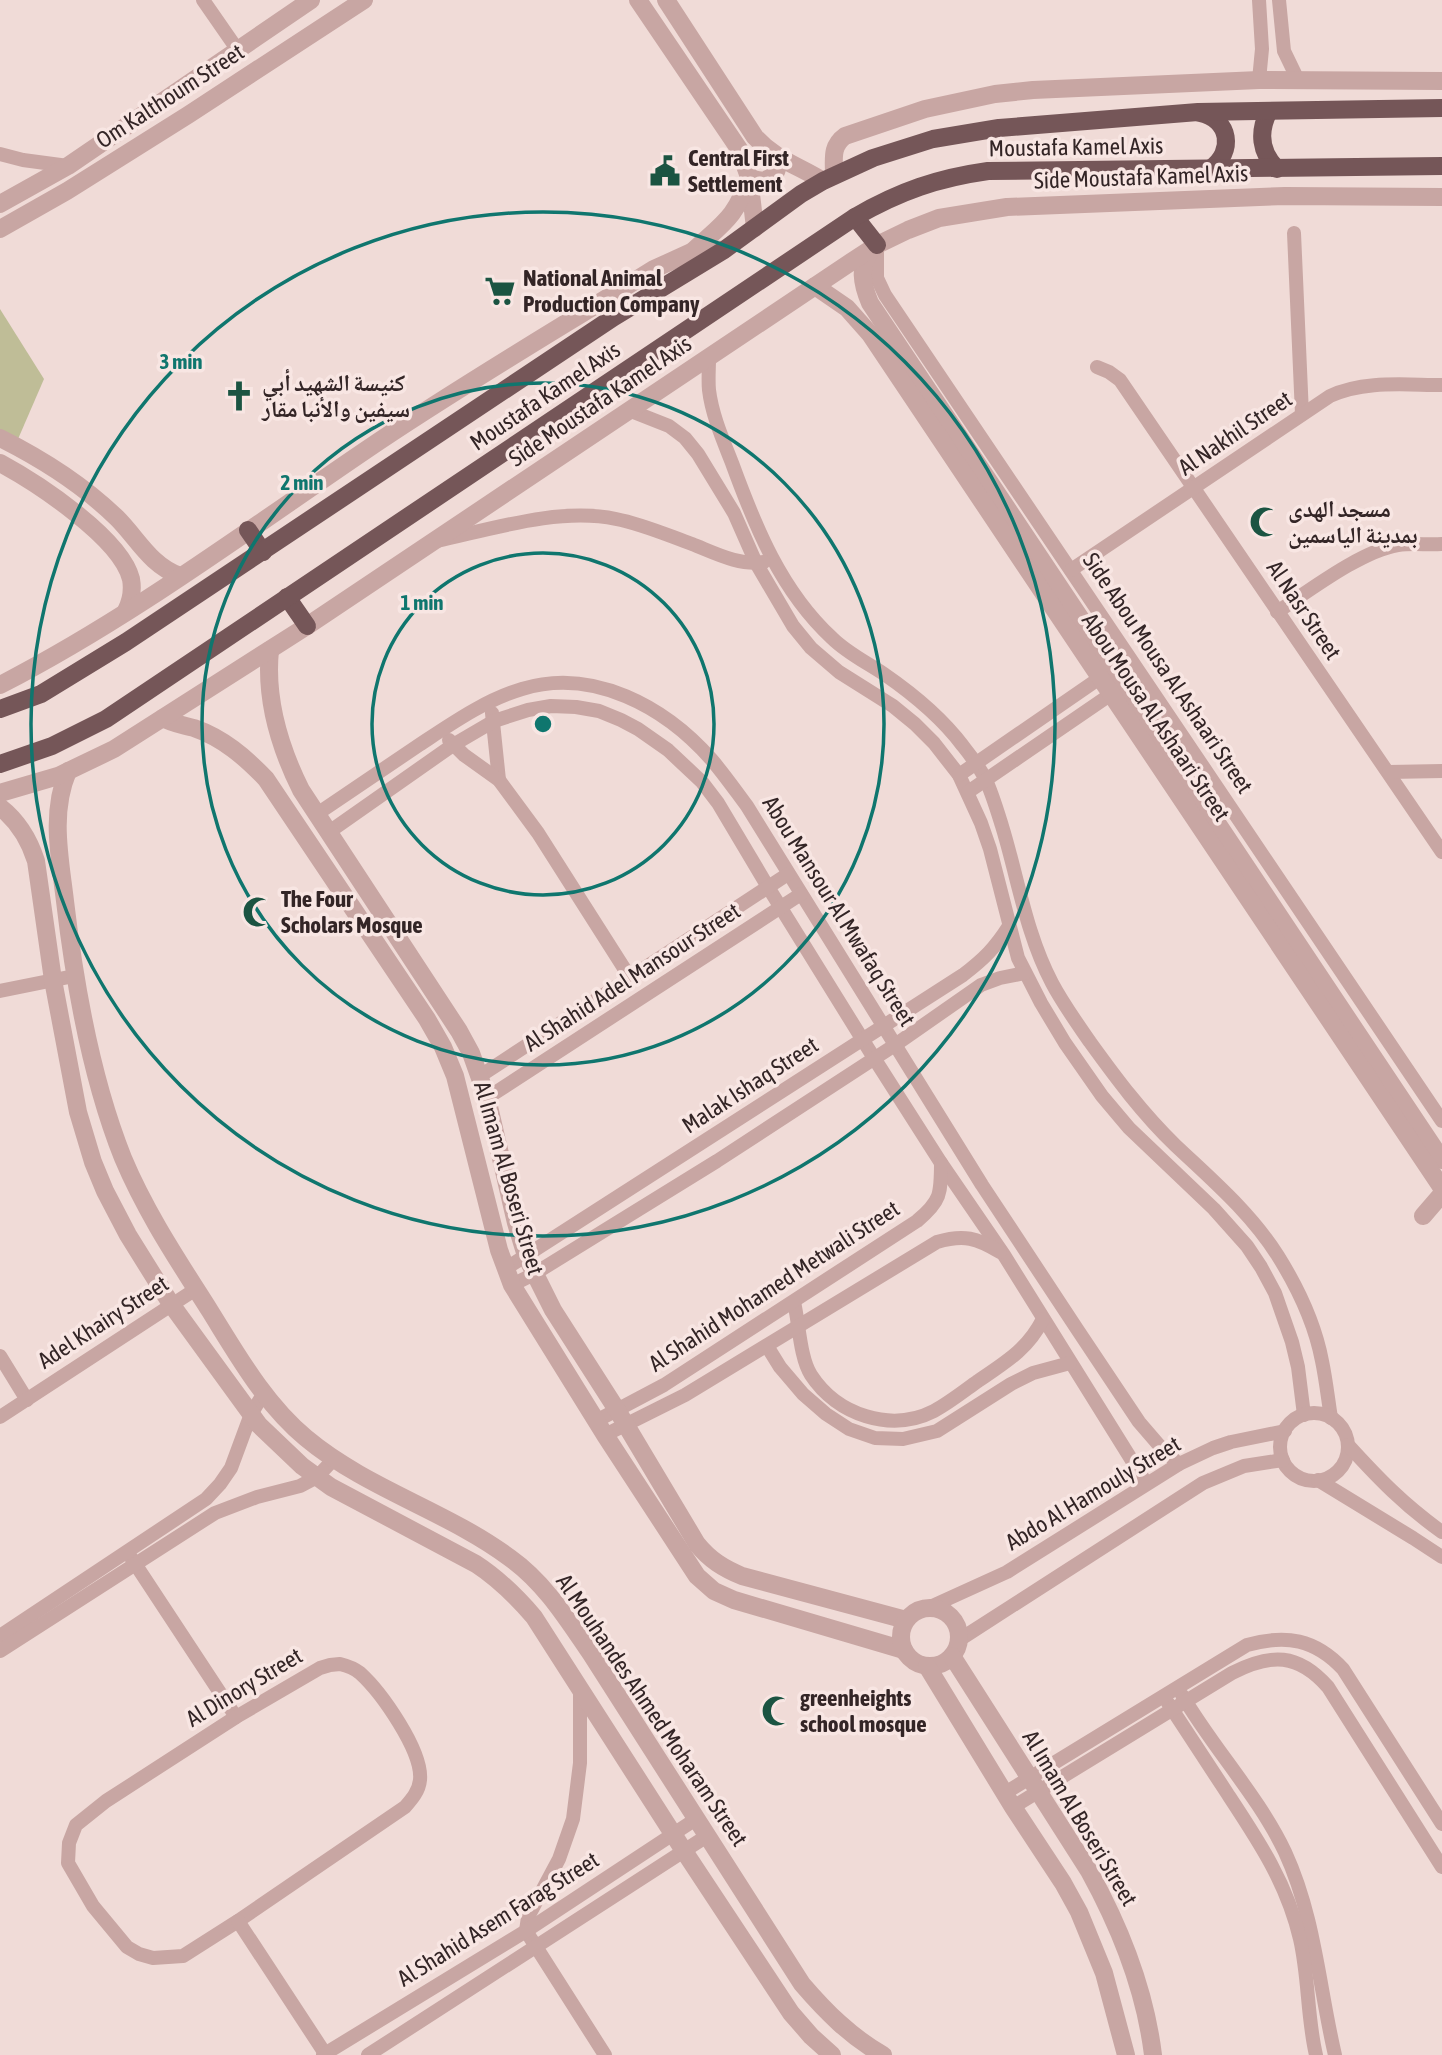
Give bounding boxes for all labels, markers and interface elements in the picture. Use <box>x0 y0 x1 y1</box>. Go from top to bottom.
street label: Om Kalthoum Street <box>91 39 249 153</box>
street label: Moustafa Kamel Axis <box>988 132 1164 162</box>
place label: Central First Settlement <box>688 145 789 197</box>
public building icon: Central First Settlement <box>648 154 682 188</box>
street label: Side Moustafa Kamel Axis <box>1034 160 1248 194</box>
place label: National Animal Production Company <box>523 265 700 317</box>
supermarket icon: National Animal Production Company <box>483 274 517 308</box>
street label: Side Moustafa Kamel Axis <box>504 330 696 472</box>
street label: Moustafa Kamel Axis <box>465 336 625 456</box>
text: 3 min <box>160 349 202 373</box>
place label: كنيسة الشهيد أبي سيفين والأنبا مقار <box>261 368 410 423</box>
church icon: كنيسة الشهيد أبي سيفين والأنبا مقار <box>222 379 256 413</box>
street label: Al Nakhil Street <box>1173 386 1297 480</box>
text: 2 min <box>281 470 323 494</box>
place label: مسجد الهدى بمدينة الياسمين <box>1288 496 1418 549</box>
mosque icon: مسجد الهدى بمدينة الياسمين <box>1248 505 1282 539</box>
street label: Side Abou Mousa Al Ashaari Street <box>1077 548 1259 798</box>
street label: Al Nasr Street <box>1262 556 1346 664</box>
text: 1 min <box>401 590 443 614</box>
street label: Abou Mousa Al Ashaari Street <box>1076 608 1236 826</box>
centre of rings <box>531 712 555 736</box>
street label: Abou Mansour Al Mwafaq Street <box>757 791 921 1031</box>
place label: The Four Scholars Mosque <box>281 886 423 938</box>
mosque icon: The Four Scholars Mosque <box>241 895 275 929</box>
street label: Al Shahid Adel Mansour Street <box>519 897 745 1057</box>
street label: Malak Ishaq Street <box>677 1031 823 1139</box>
street label: Al Imam Al Boseri Street <box>469 1078 549 1278</box>
street label: Al Shahid Mohamed Metwali Street <box>644 1195 904 1377</box>
street label: Adel Khairy Street <box>33 1270 173 1374</box>
street label: Abdo Al Hamouly Street <box>1001 1431 1185 1555</box>
street label: Al Mouhandes Ahmed Moharam Street <box>551 1569 753 1851</box>
street label: Al Dinory Street <box>181 1642 307 1732</box>
place label: greenheights school mosque <box>800 1685 927 1737</box>
mosque icon: greenheights school mosque <box>760 1694 794 1728</box>
street label: Al Imam Al Boseri Street <box>1017 1726 1143 1910</box>
street label: Al Shahid Asem Farag Street <box>393 1846 603 1992</box>

